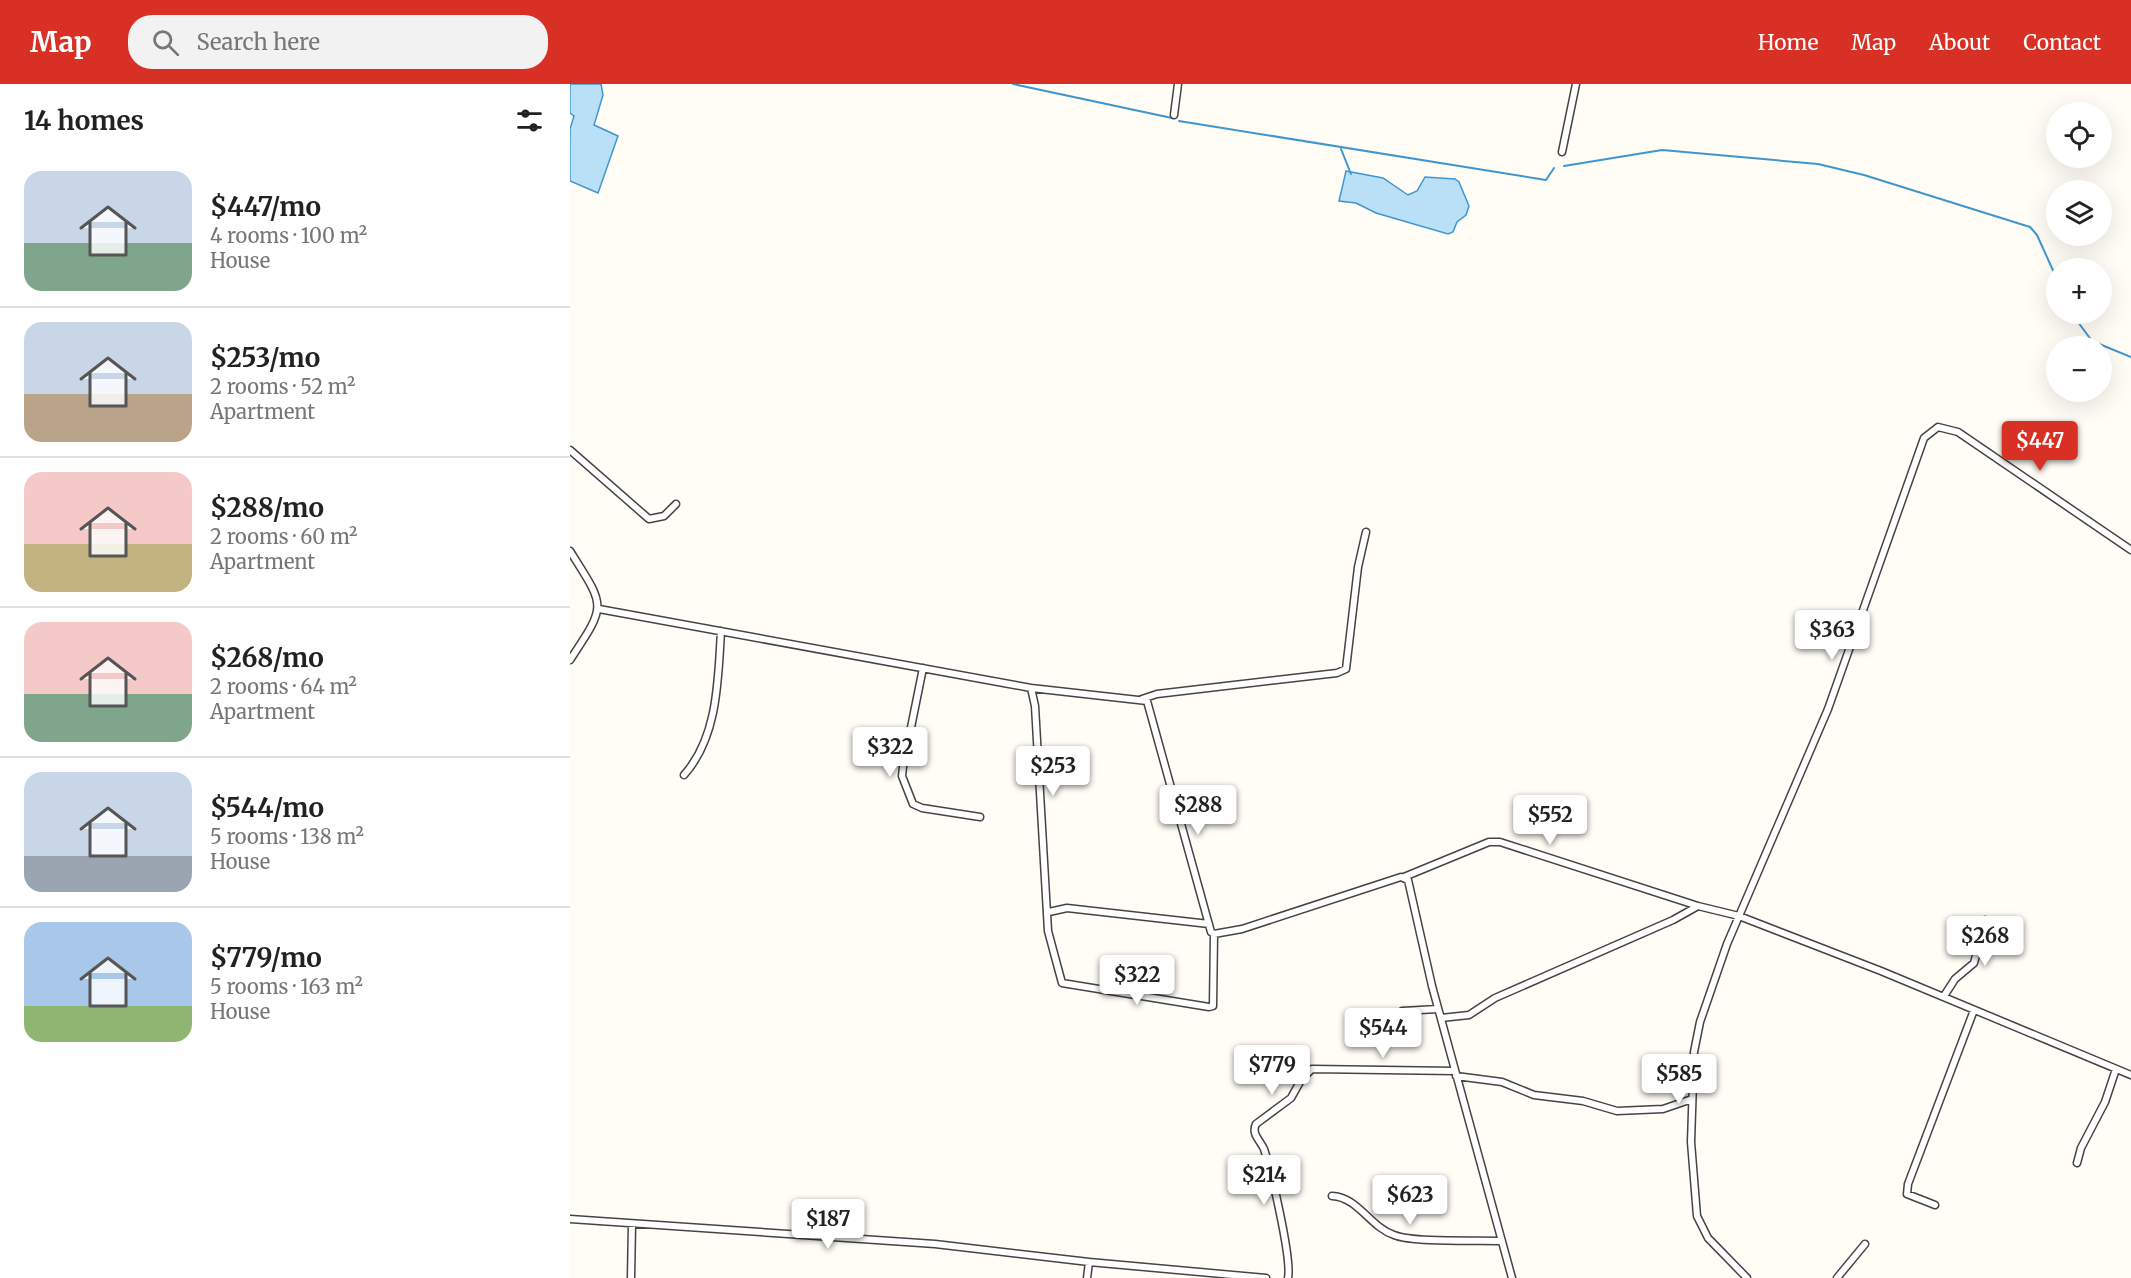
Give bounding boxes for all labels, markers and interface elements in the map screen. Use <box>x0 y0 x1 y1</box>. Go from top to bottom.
search box <box>128 15 548 69</box>
text: Map <box>30 24 92 60</box>
icon: search <box>149 26 182 59</box>
text: Search here <box>197 28 320 56</box>
text: Home <box>1758 29 1818 56</box>
text: Map <box>1851 29 1896 56</box>
text: About <box>1929 29 1990 56</box>
text: Contact <box>2023 29 2101 56</box>
map controls <box>2046 102 2112 402</box>
button: locate <box>2046 102 2112 168</box>
text: 14 homes <box>24 104 144 137</box>
icon: filters <box>513 104 546 137</box>
button: layers <box>2046 180 2112 246</box>
text: $447/mo <box>210 190 321 223</box>
icon: home <box>72 195 144 267</box>
text: 4 rooms · 100 m² <box>210 223 367 248</box>
text: House <box>210 248 270 273</box>
button: + <box>2046 258 2112 324</box>
button: − <box>2046 336 2112 402</box>
text: $253/mo <box>210 341 320 374</box>
icon: home <box>72 346 144 418</box>
text: 2 rooms · 52 m² <box>210 374 355 399</box>
text: Apartment <box>210 399 315 424</box>
pin: $447 <box>2004 421 2076 472</box>
text: $447 <box>2016 428 2064 453</box>
text: $288/mo <box>210 491 324 524</box>
icon: home <box>72 496 144 568</box>
text: 2 rooms · 60 m² <box>210 524 357 549</box>
text: Apartment <box>210 549 315 574</box>
pin: $363 <box>1796 610 1868 661</box>
text: $363 <box>1809 617 1855 642</box>
text: $268/mo <box>210 641 324 674</box>
icon: home <box>72 646 144 718</box>
text: 2 rooms · 64 m² <box>210 674 357 699</box>
text: Apartment <box>210 699 315 724</box>
pin: $322 <box>854 727 926 778</box>
text: $322 <box>867 734 913 759</box>
pin: $253 <box>1017 746 1089 797</box>
text: $253 <box>1030 753 1076 778</box>
pin: $288 <box>1162 785 1234 836</box>
text: $544/mo <box>210 791 324 824</box>
text: $288 <box>1173 792 1223 817</box>
pin: $552 <box>1514 795 1586 846</box>
icon: home <box>72 796 144 868</box>
text: $552 <box>1527 802 1573 827</box>
text: 5 rooms · 138 m² <box>210 824 364 849</box>
text: House <box>210 849 270 874</box>
pin: $268 <box>1949 916 2021 967</box>
text: $268 <box>1961 923 2009 948</box>
text: $779/mo <box>210 941 322 974</box>
icon: home <box>72 946 144 1018</box>
pin: $322 <box>1101 955 1173 1006</box>
text: $322 <box>1114 962 1160 987</box>
text: 5 rooms · 163 m² <box>210 974 363 999</box>
text: House <box>210 999 270 1024</box>
pin: $544 <box>1347 1008 1419 1059</box>
text: $544 <box>1359 1015 1407 1040</box>
pin: $779 <box>1236 1045 1308 1096</box>
text: $779 <box>1248 1052 1296 1077</box>
pin: $585 <box>1643 1054 1715 1105</box>
text: $585 <box>1656 1061 1702 1086</box>
pin: $214 <box>1228 1155 1300 1206</box>
text: $214 <box>1242 1162 1286 1187</box>
pin: $623 <box>1374 1175 1446 1226</box>
text: $623 <box>1386 1182 1434 1207</box>
pin: $187 <box>792 1199 864 1250</box>
text: $187 <box>806 1206 850 1231</box>

